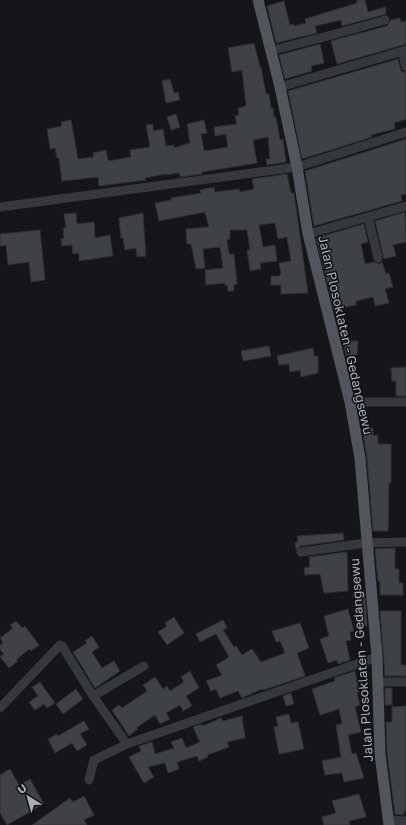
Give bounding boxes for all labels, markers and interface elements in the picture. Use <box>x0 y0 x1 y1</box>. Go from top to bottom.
street label: Jalan Plosoklaten - Gedangsewu <box>315 234 377 436</box>
street label: Jalan Plosoklaten - Gedangsewu <box>346 558 376 762</box>
north arrow <box>8 777 48 817</box>
text: U <box>15 781 29 796</box>

